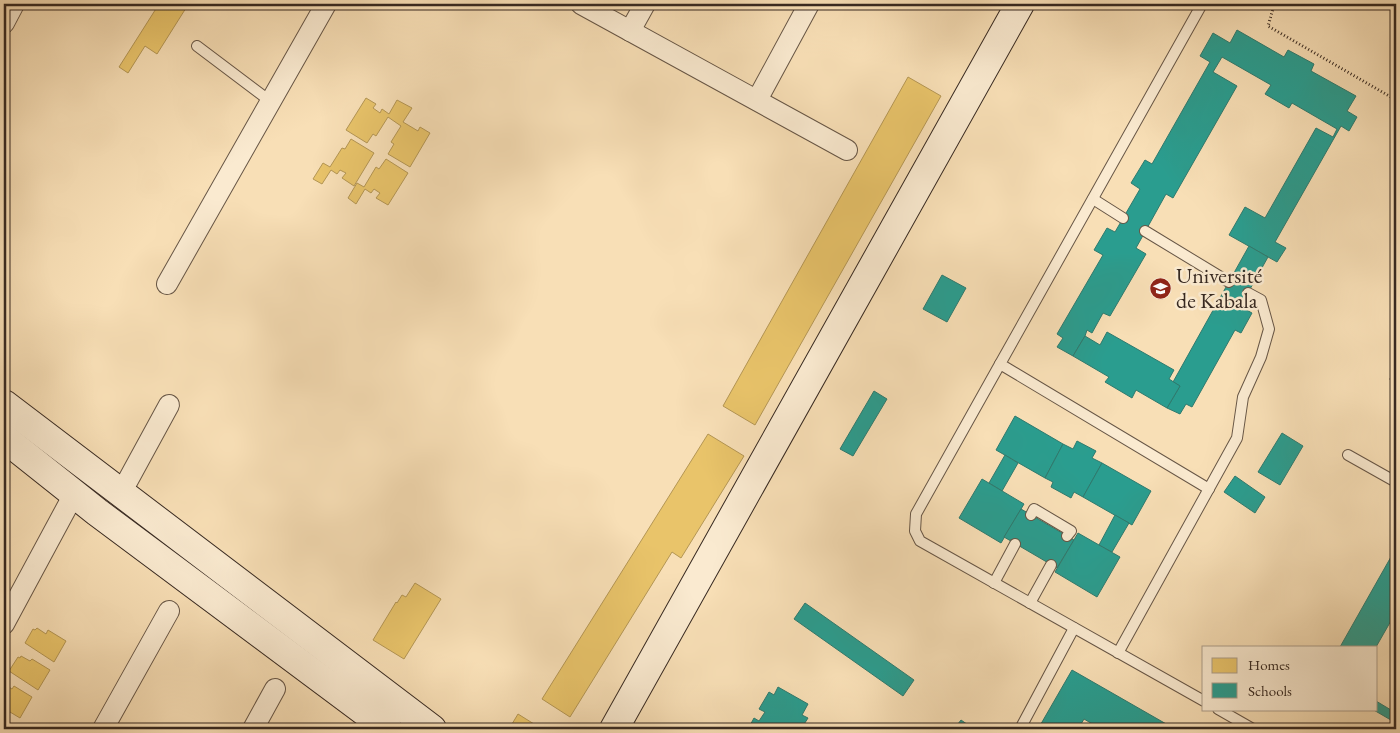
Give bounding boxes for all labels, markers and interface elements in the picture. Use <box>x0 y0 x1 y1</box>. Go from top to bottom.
place label: Université de Kabala <box>1176 261 1263 315</box>
school or university icon: Université de Kabala <box>1148 276 1172 300</box>
legend <box>1202 646 1378 710</box>
text: Homes <box>1248 655 1290 674</box>
text: Schools <box>1248 681 1292 700</box>

